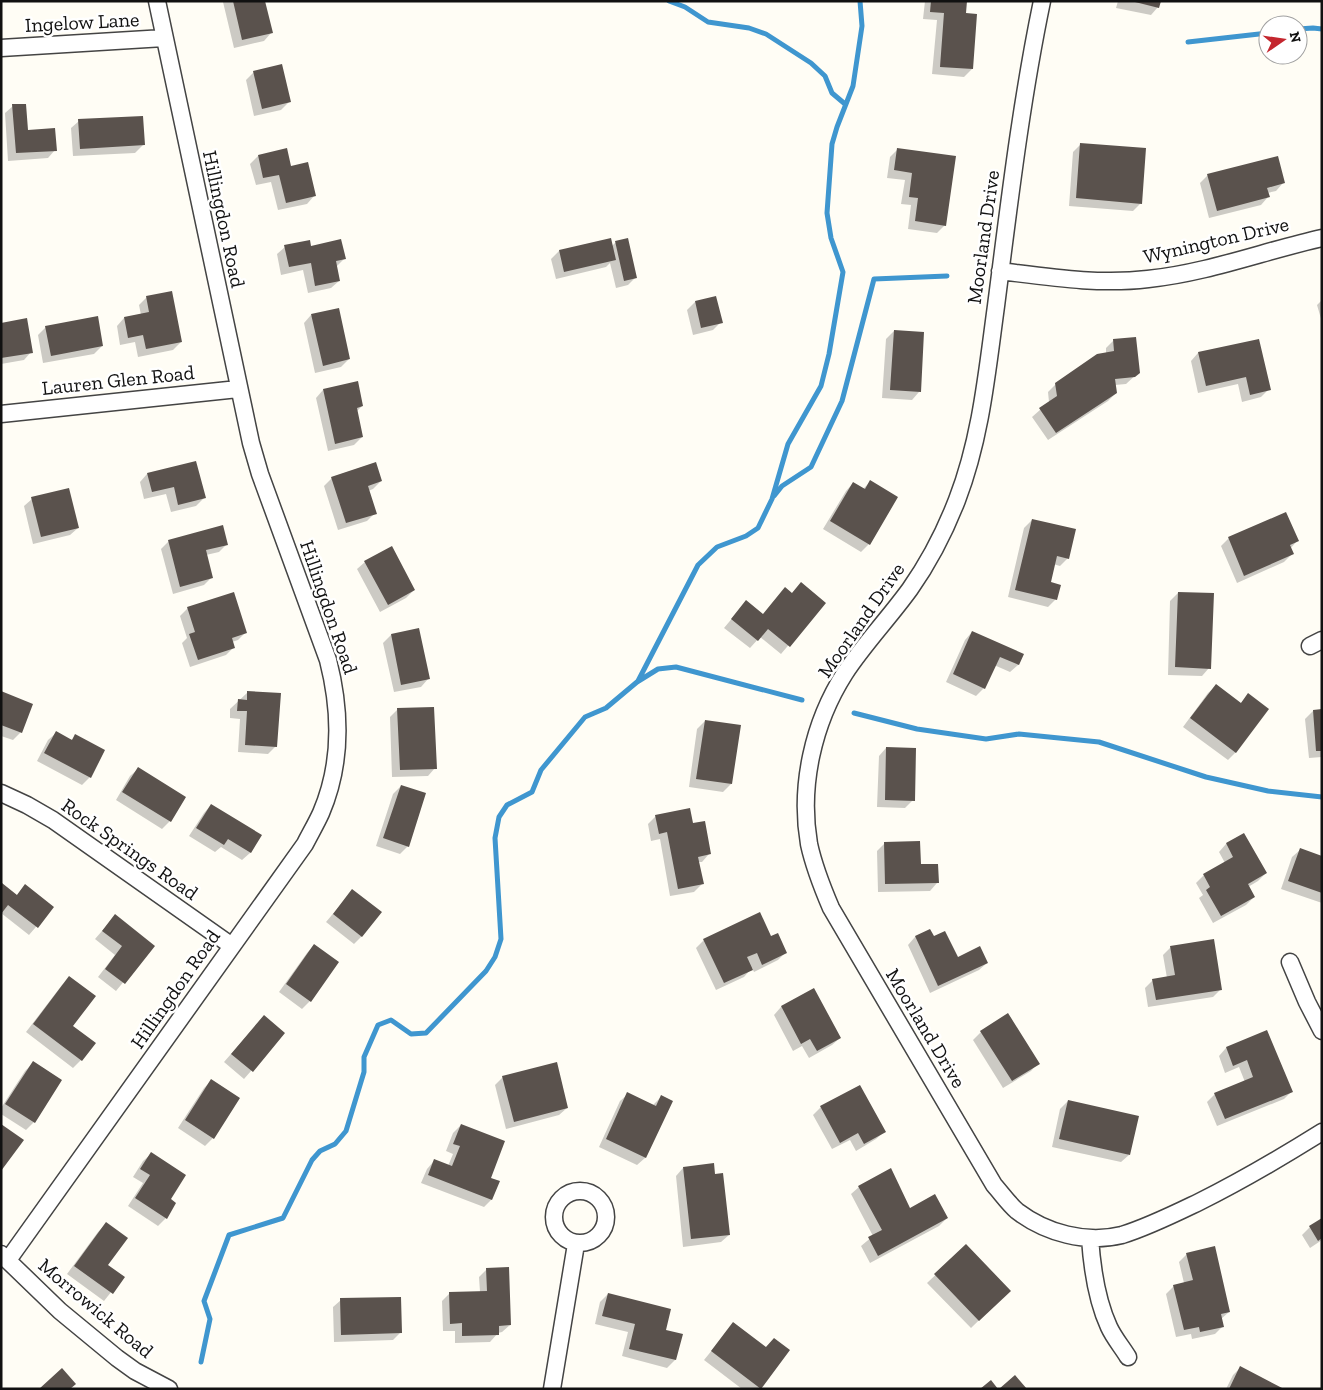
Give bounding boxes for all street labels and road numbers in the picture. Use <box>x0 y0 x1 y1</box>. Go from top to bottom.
street label: Ingelow Lane <box>24 7 140 37</box>
street label: Hillingdon Road <box>198 148 250 290</box>
street label: Moorland Drive <box>962 168 1004 306</box>
street label: Wynington Drive <box>1141 212 1291 268</box>
street label: Lauren Glen Road <box>41 360 195 400</box>
street label: Hillingdon Road <box>295 537 363 677</box>
street label: Moorland Drive <box>812 558 910 682</box>
street label: Rock Springs Road <box>57 793 203 905</box>
street label: Hillingdon Road <box>125 925 225 1053</box>
street label: Moorland Drive <box>881 964 971 1092</box>
street label: Morrowick Road <box>34 1253 158 1363</box>

